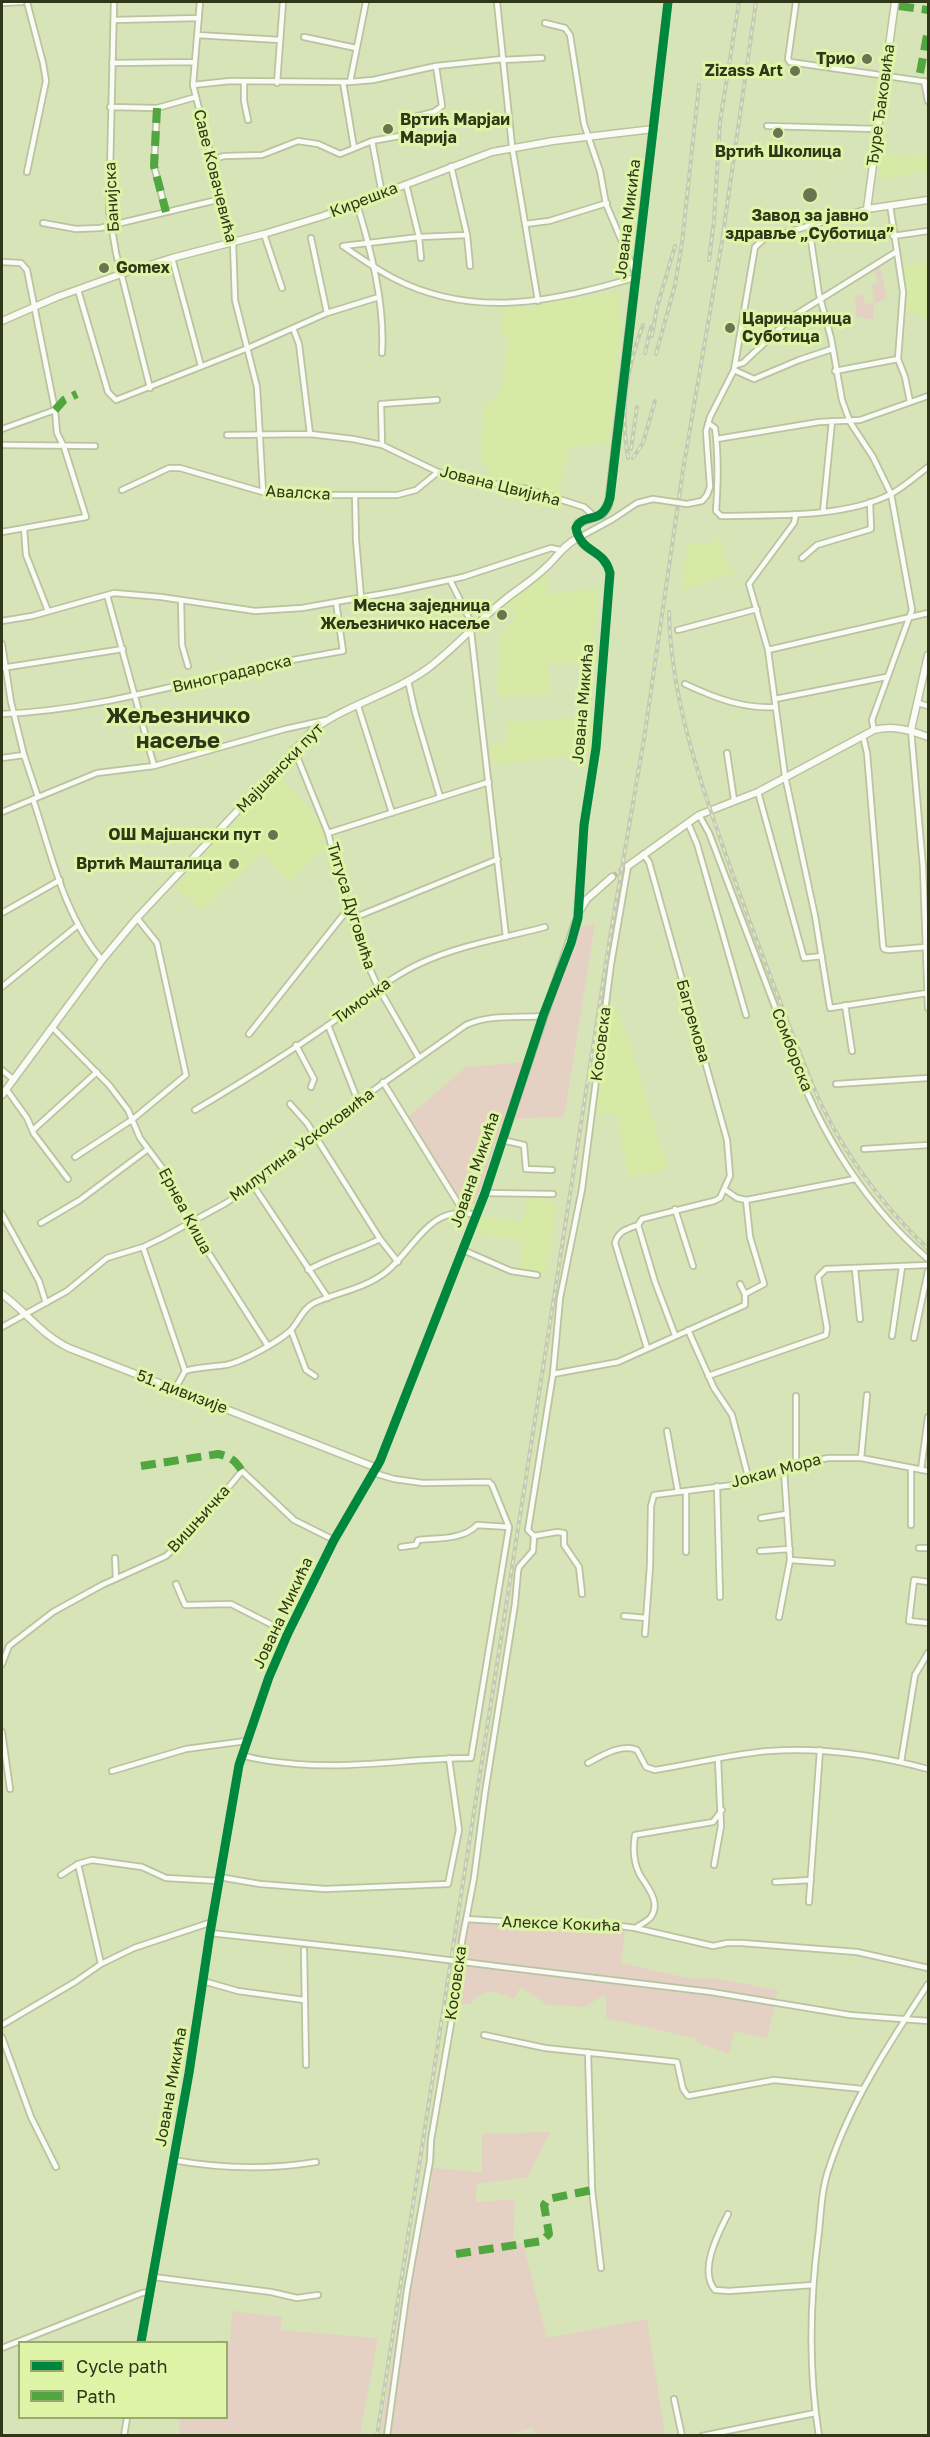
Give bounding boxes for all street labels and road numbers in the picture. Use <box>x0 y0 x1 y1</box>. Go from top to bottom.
street label: Ђуре Ђаковића <box>863 43 899 167</box>
street label: Саве Ковачевића <box>189 107 241 245</box>
street label: Јована Микића <box>611 158 645 280</box>
street label: Банијска <box>101 161 123 233</box>
street label: Кирешка <box>327 178 401 222</box>
street label: Јована Цвијића <box>438 462 562 510</box>
street label: Авалска <box>265 482 331 504</box>
street label: Јована Микића <box>568 643 598 765</box>
street label: Виноградарска <box>171 651 293 697</box>
street label: Мајшански пут <box>232 719 328 817</box>
street label: Титуса Дуговића <box>323 840 379 972</box>
street label: Тимочка <box>330 974 394 1028</box>
street label: Багремова <box>672 977 714 1065</box>
street label: Косовска <box>587 1006 615 1082</box>
street label: Сомборска <box>767 1006 817 1094</box>
street label: Милутина Ускоковића <box>226 1084 378 1206</box>
street label: Јована Микића <box>446 1110 504 1230</box>
street label: Ернеа Киша <box>154 1165 216 1257</box>
street label: 51. дивизије <box>134 1366 230 1418</box>
street label: Јокаи Мора <box>729 1450 823 1492</box>
street label: Вишњичка <box>164 1481 234 1557</box>
street label: Јована Микића <box>249 1554 317 1672</box>
street label: Алексе Кокића <box>501 1912 621 1936</box>
street label: Косовска <box>441 1945 471 2021</box>
street label: Јована Микића <box>151 2026 191 2148</box>

